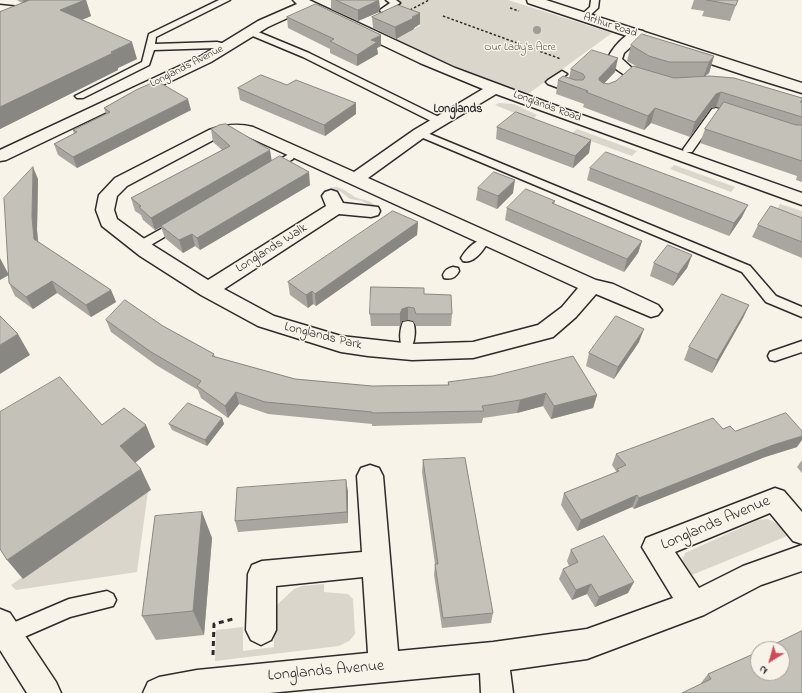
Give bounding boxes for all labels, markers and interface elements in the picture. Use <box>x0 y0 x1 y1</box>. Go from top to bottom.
street label: Arthur Road <box>582 11 638 41</box>
park label: Our Lady's Acre <box>484 41 556 55</box>
street label: Longlands Avenue <box>148 43 226 91</box>
street label: Longlands Road <box>511 89 583 125</box>
district label: Longlands <box>434 103 482 117</box>
street label: Longlands Walk <box>233 221 311 277</box>
street label: Longlands Park <box>283 320 363 354</box>
street label: Longlands Avenue <box>658 492 774 556</box>
north arrow <box>750 641 790 681</box>
street label: Longlands Avenue <box>267 657 385 687</box>
text: N <box>756 661 771 678</box>

